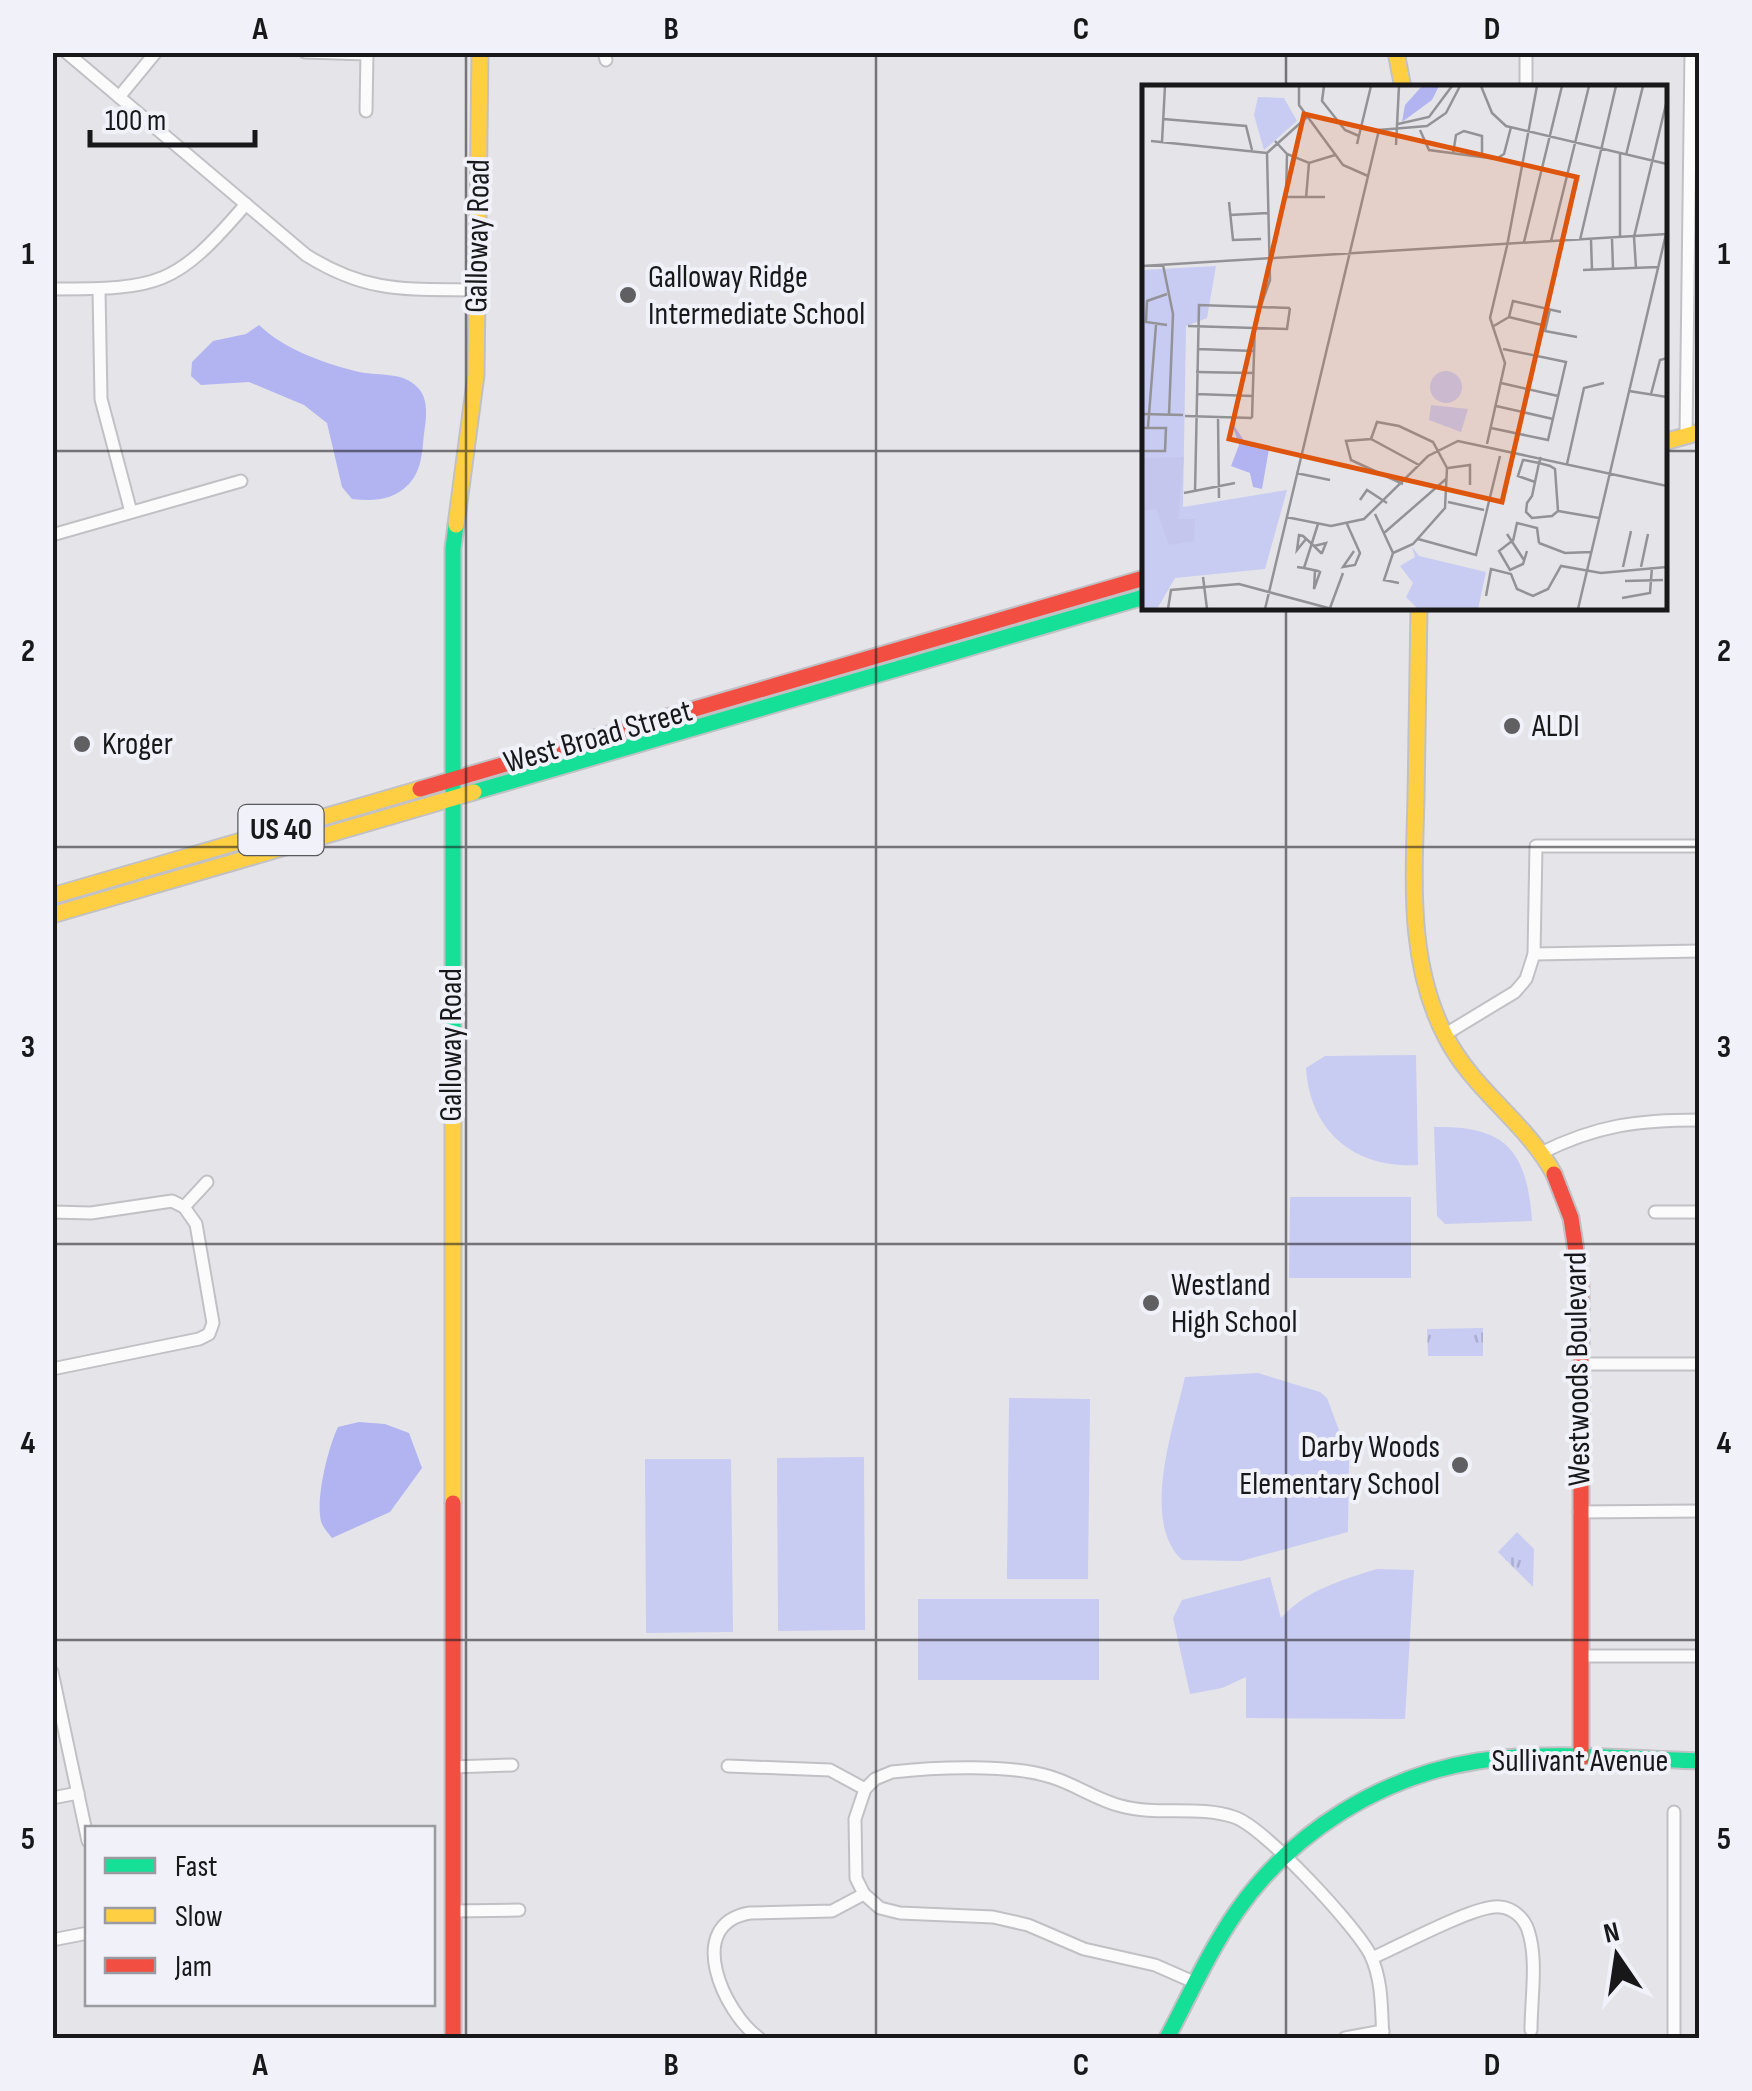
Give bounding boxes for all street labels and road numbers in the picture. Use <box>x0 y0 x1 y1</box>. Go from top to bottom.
street label: Galloway Road <box>457 159 499 313</box>
street label: West Broad Street <box>499 692 697 782</box>
road number: US 40 <box>238 805 324 855</box>
street label: Galloway Road <box>432 968 471 1122</box>
street label: Westwoods Boulevard <box>1556 1251 1600 1487</box>
street label: Sullivant Avenue <box>1492 1742 1668 1781</box>

